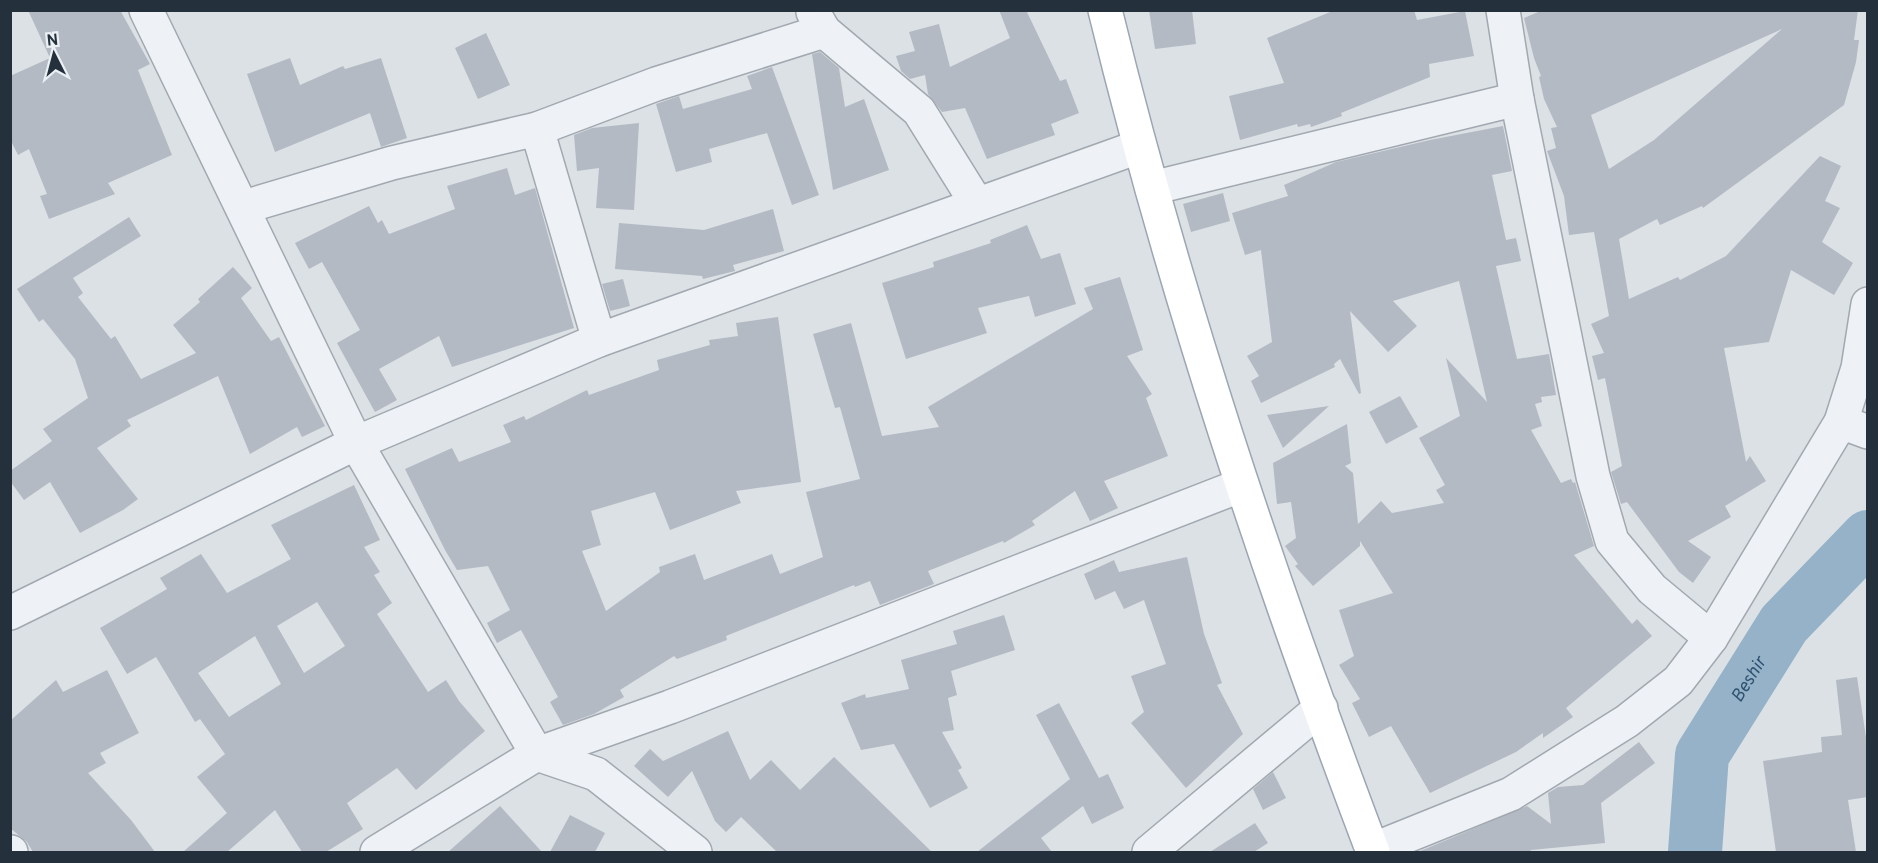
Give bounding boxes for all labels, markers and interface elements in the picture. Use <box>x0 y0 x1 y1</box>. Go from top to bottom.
north arrow <box>24 24 84 84</box>
text: N <box>46 31 59 52</box>
water label: Beshir <box>1726 651 1773 707</box>

